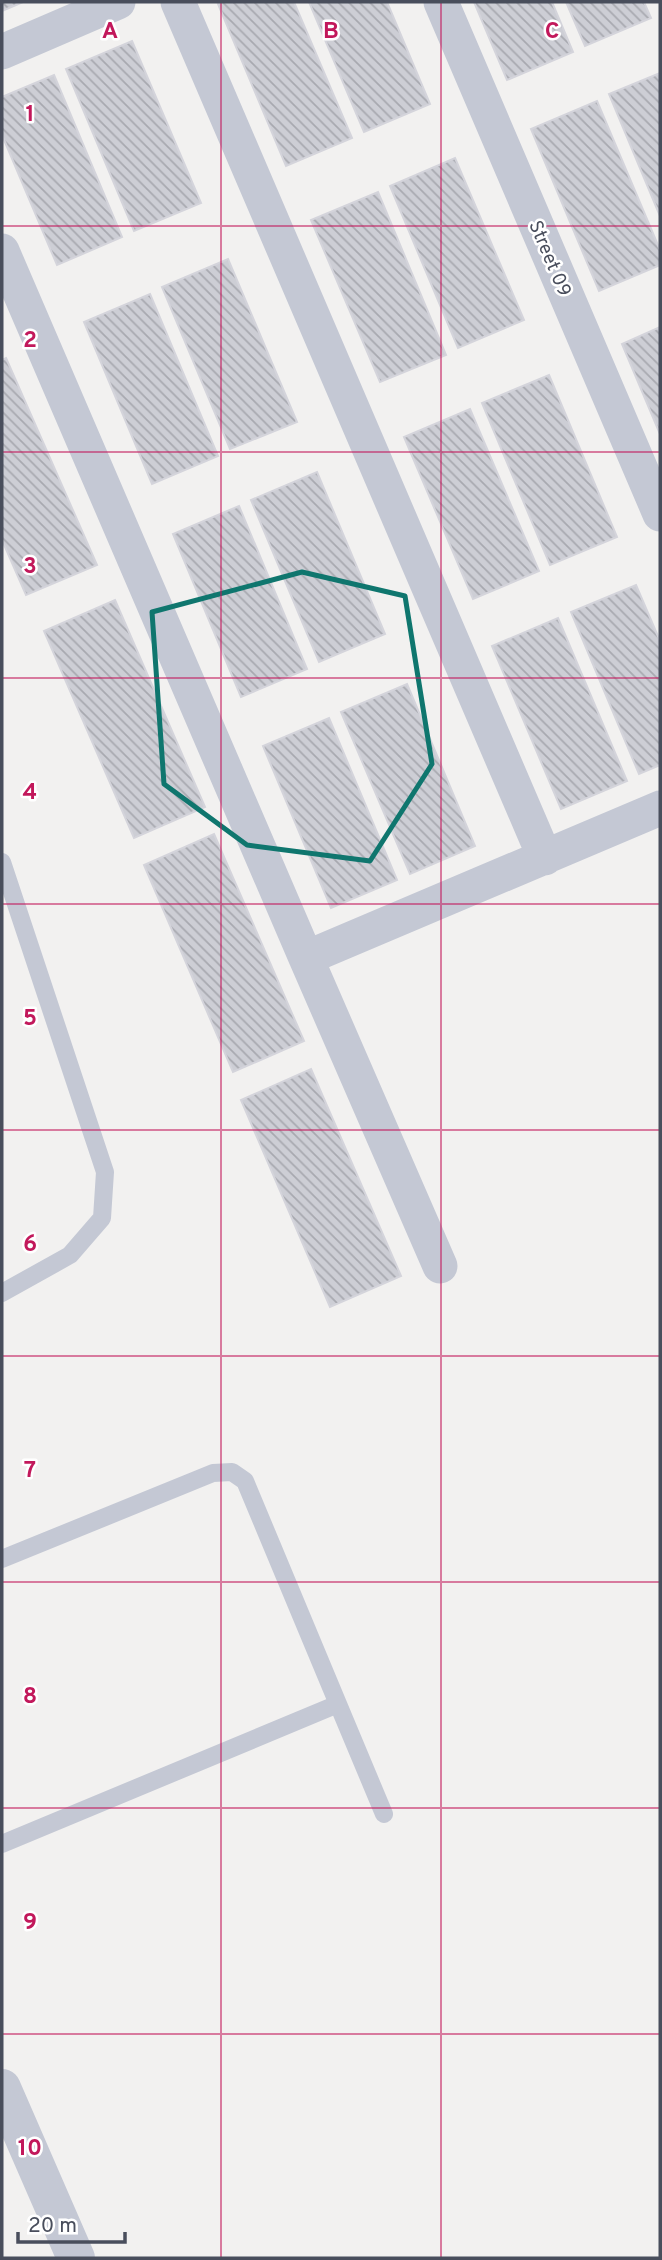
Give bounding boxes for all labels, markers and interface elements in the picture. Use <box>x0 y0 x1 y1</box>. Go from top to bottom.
text: A <box>102 18 118 47</box>
text: B <box>323 18 339 47</box>
text: C <box>545 18 559 47</box>
text: 1 <box>25 101 35 130</box>
street label: Street 09 <box>522 217 576 300</box>
text: 2 <box>23 327 37 356</box>
text: 3 <box>23 553 37 582</box>
text: 4 <box>23 779 37 808</box>
text: 5 <box>23 1005 37 1034</box>
text: 6 <box>23 1231 37 1260</box>
text: 7 <box>24 1457 36 1486</box>
text: 8 <box>23 1683 37 1712</box>
text: 9 <box>23 1909 37 1938</box>
text: 10 <box>18 2135 42 2164</box>
scale bar <box>18 2200 124 2244</box>
text: 20 m <box>28 2213 77 2240</box>

